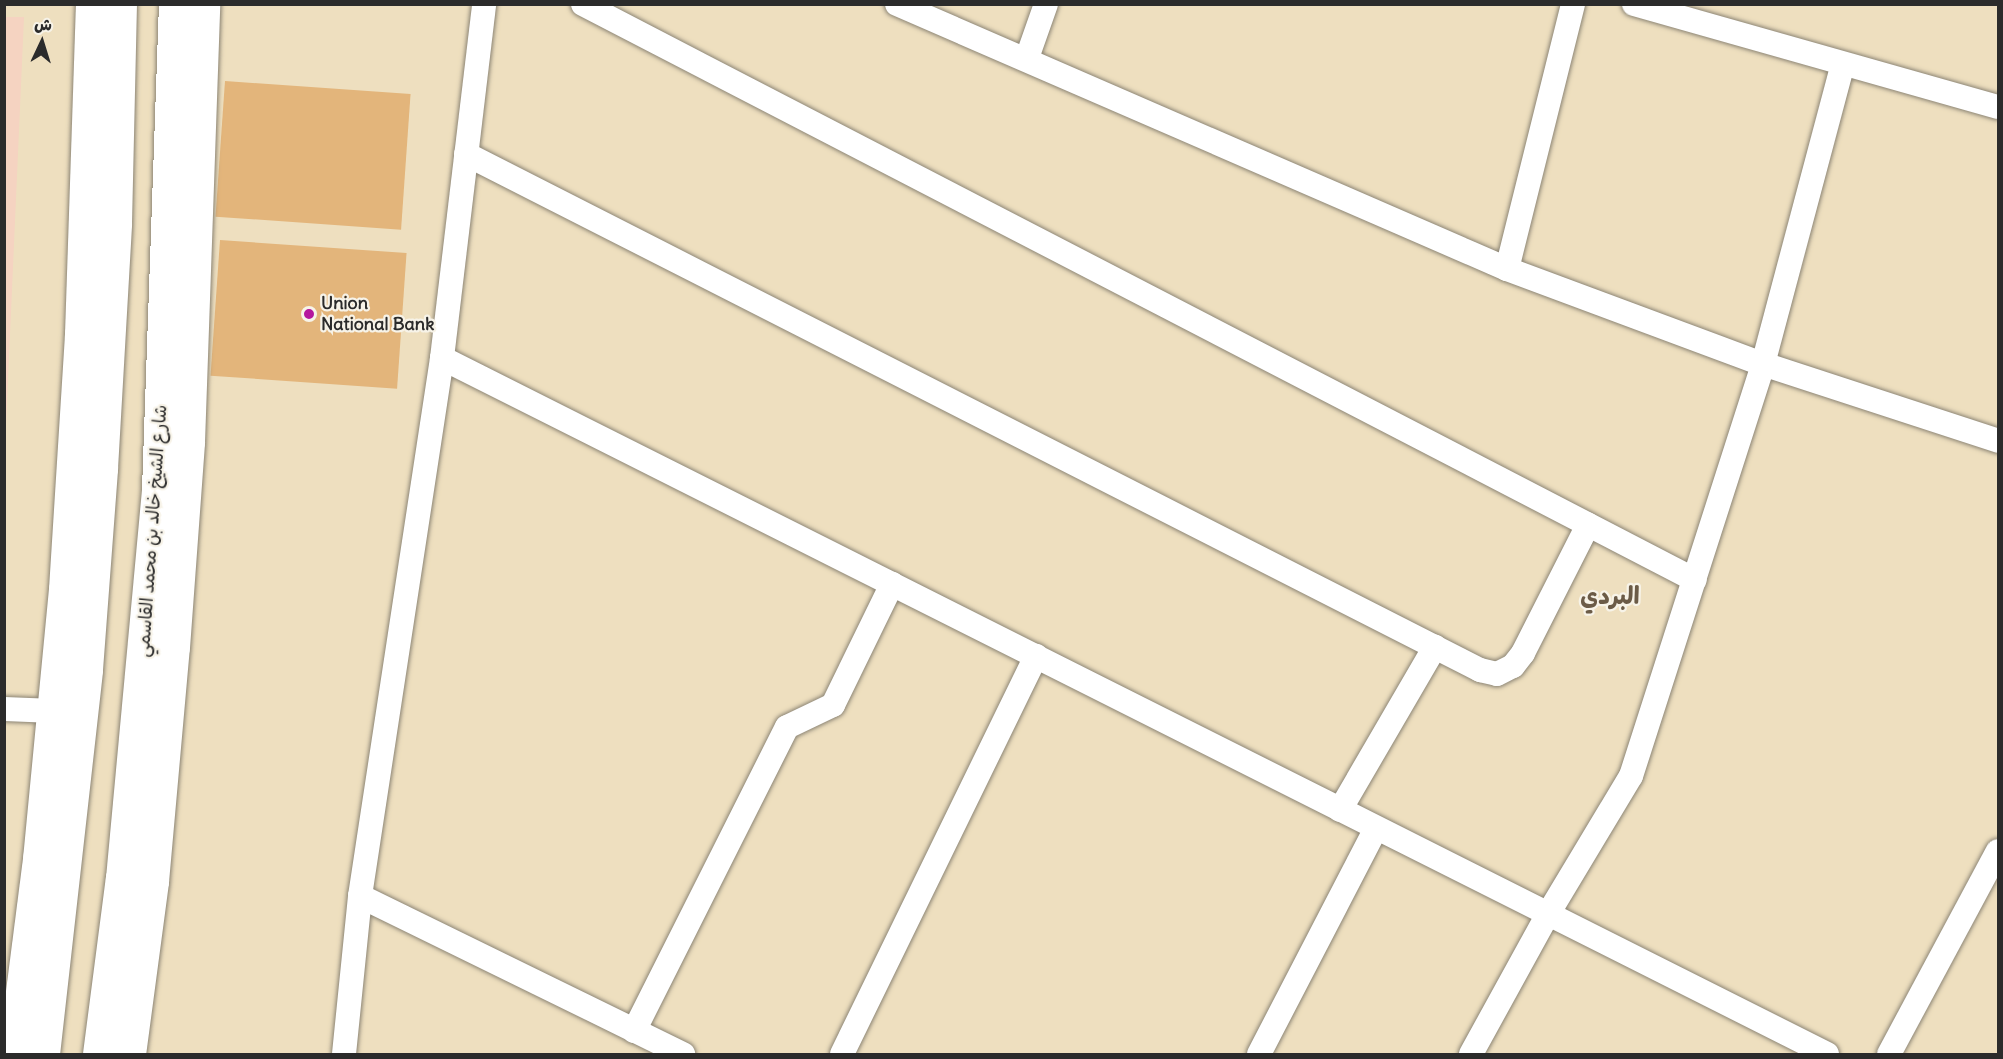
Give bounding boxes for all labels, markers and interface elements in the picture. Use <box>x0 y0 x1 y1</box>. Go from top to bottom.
north arrow <box>12 12 72 72</box>
text: ش <box>34 13 53 35</box>
place label: Union National Bank <box>321 293 434 336</box>
marker: Union National Bank <box>302 307 316 321</box>
street label: شارع الشيخ خالد بن محمد القاسمي <box>132 404 172 658</box>
district label: البردي <box>1580 582 1640 610</box>

